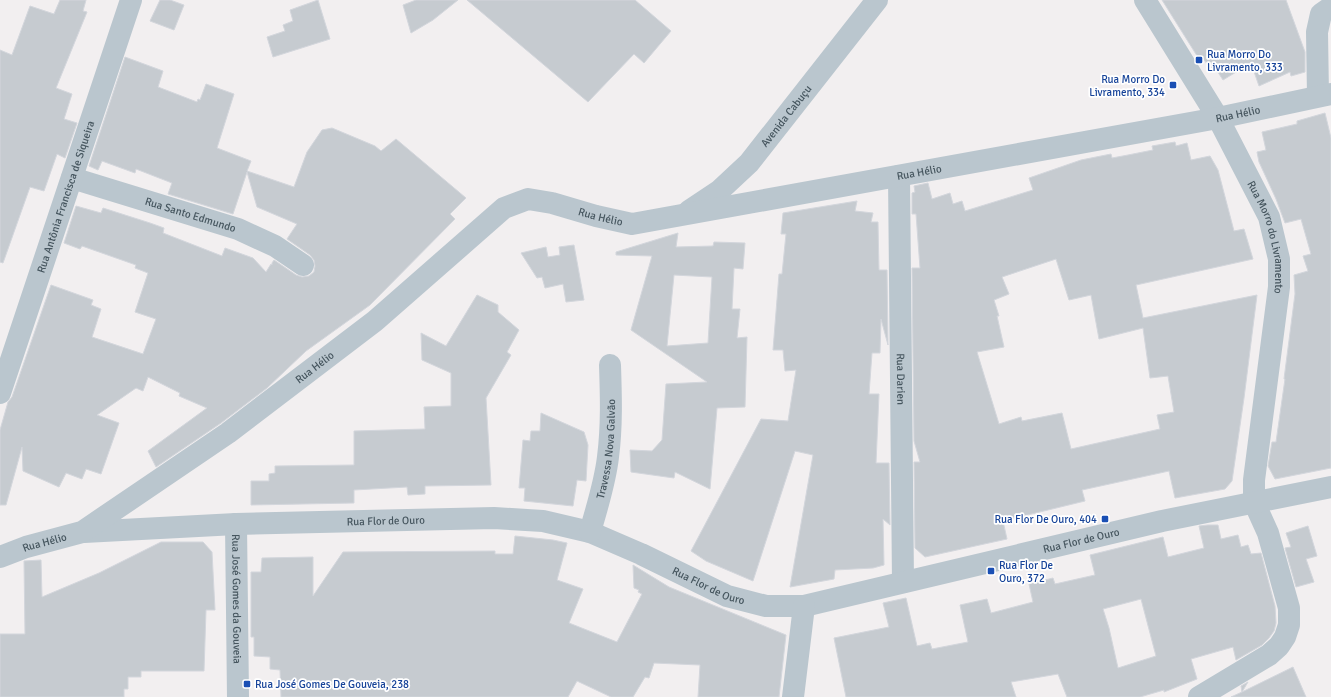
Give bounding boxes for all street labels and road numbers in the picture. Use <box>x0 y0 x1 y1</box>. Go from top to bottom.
street label: Avenida Cabuçu <box>758 83 815 150</box>
street label: Rua Hélio <box>1214 103 1262 125</box>
street label: Rua Antônia Francisca de Siqueira <box>35 119 97 275</box>
street label: Rua Hélio <box>896 162 943 183</box>
street label: Rua Morro do Livramento <box>1244 179 1285 295</box>
street label: Rua Santo Edmundo <box>143 195 238 235</box>
street label: Rua Hélio <box>577 205 624 229</box>
street label: Rua Hélio <box>293 348 337 386</box>
street label: Rua Darien <box>894 353 907 405</box>
street label: Travessa Nova Galvão <box>594 399 618 500</box>
street label: Rua Flor de Ouro <box>347 514 425 528</box>
street label: Rua Flor de Ouro <box>1042 525 1121 556</box>
street label: Rua Hélio <box>21 530 68 555</box>
street label: Rua José Gomes da Gouveia <box>229 534 244 664</box>
street label: Rua Flor de Ouro <box>670 564 746 607</box>

